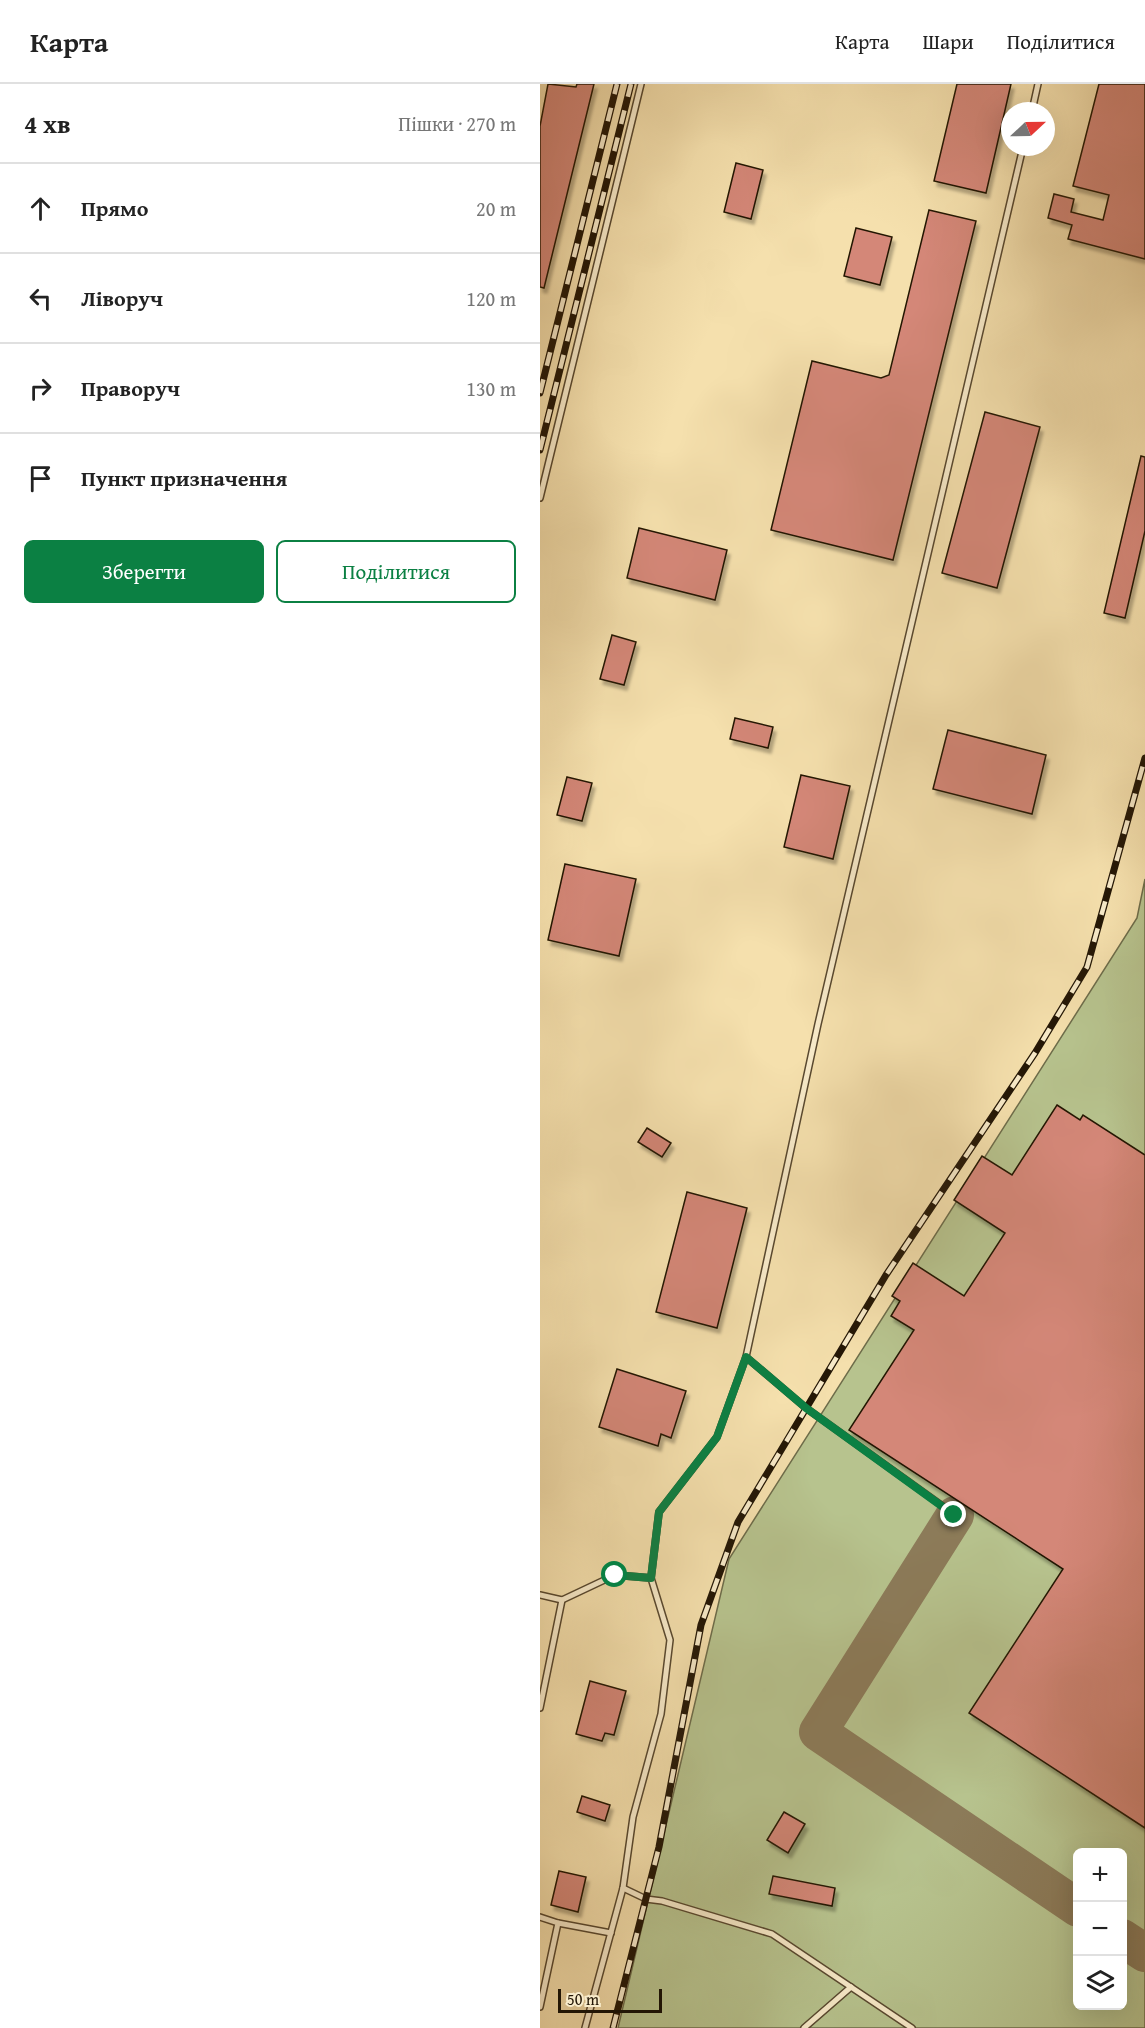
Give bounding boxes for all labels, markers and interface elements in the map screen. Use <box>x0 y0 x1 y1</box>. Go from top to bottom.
text: Карта <box>30 21 108 62</box>
text: Карта <box>835 26 889 57</box>
text: Шари <box>922 26 974 57</box>
text: Поділитися <box>1007 26 1115 57</box>
north arrow <box>1001 102 1055 156</box>
text: 4 хв <box>24 104 71 143</box>
text: Пішки · 270 m <box>398 109 516 138</box>
icon: ahead <box>24 192 57 225</box>
text: Прямо <box>81 192 148 224</box>
text: 20 m <box>476 194 516 223</box>
icon: left <box>24 282 57 315</box>
text: Ліворуч <box>81 282 163 314</box>
text: 120 m <box>466 284 516 313</box>
icon: right <box>24 372 57 405</box>
text: Праворуч <box>81 372 180 404</box>
text: 130 m <box>466 374 516 403</box>
icon: arrive <box>24 462 57 495</box>
text: Пункт призначення <box>81 462 287 494</box>
button: Зберегти <box>24 540 264 603</box>
button: Поділитися <box>276 540 516 603</box>
route end <box>940 1501 966 1527</box>
route start <box>601 1561 627 1587</box>
map controls <box>1073 1848 1127 2010</box>
button: + <box>1073 1848 1127 1902</box>
button: − <box>1073 1902 1127 1956</box>
button: layers <box>1073 1956 1127 2010</box>
scale bar <box>558 1986 662 2014</box>
text: 50 m <box>567 1987 599 2011</box>

